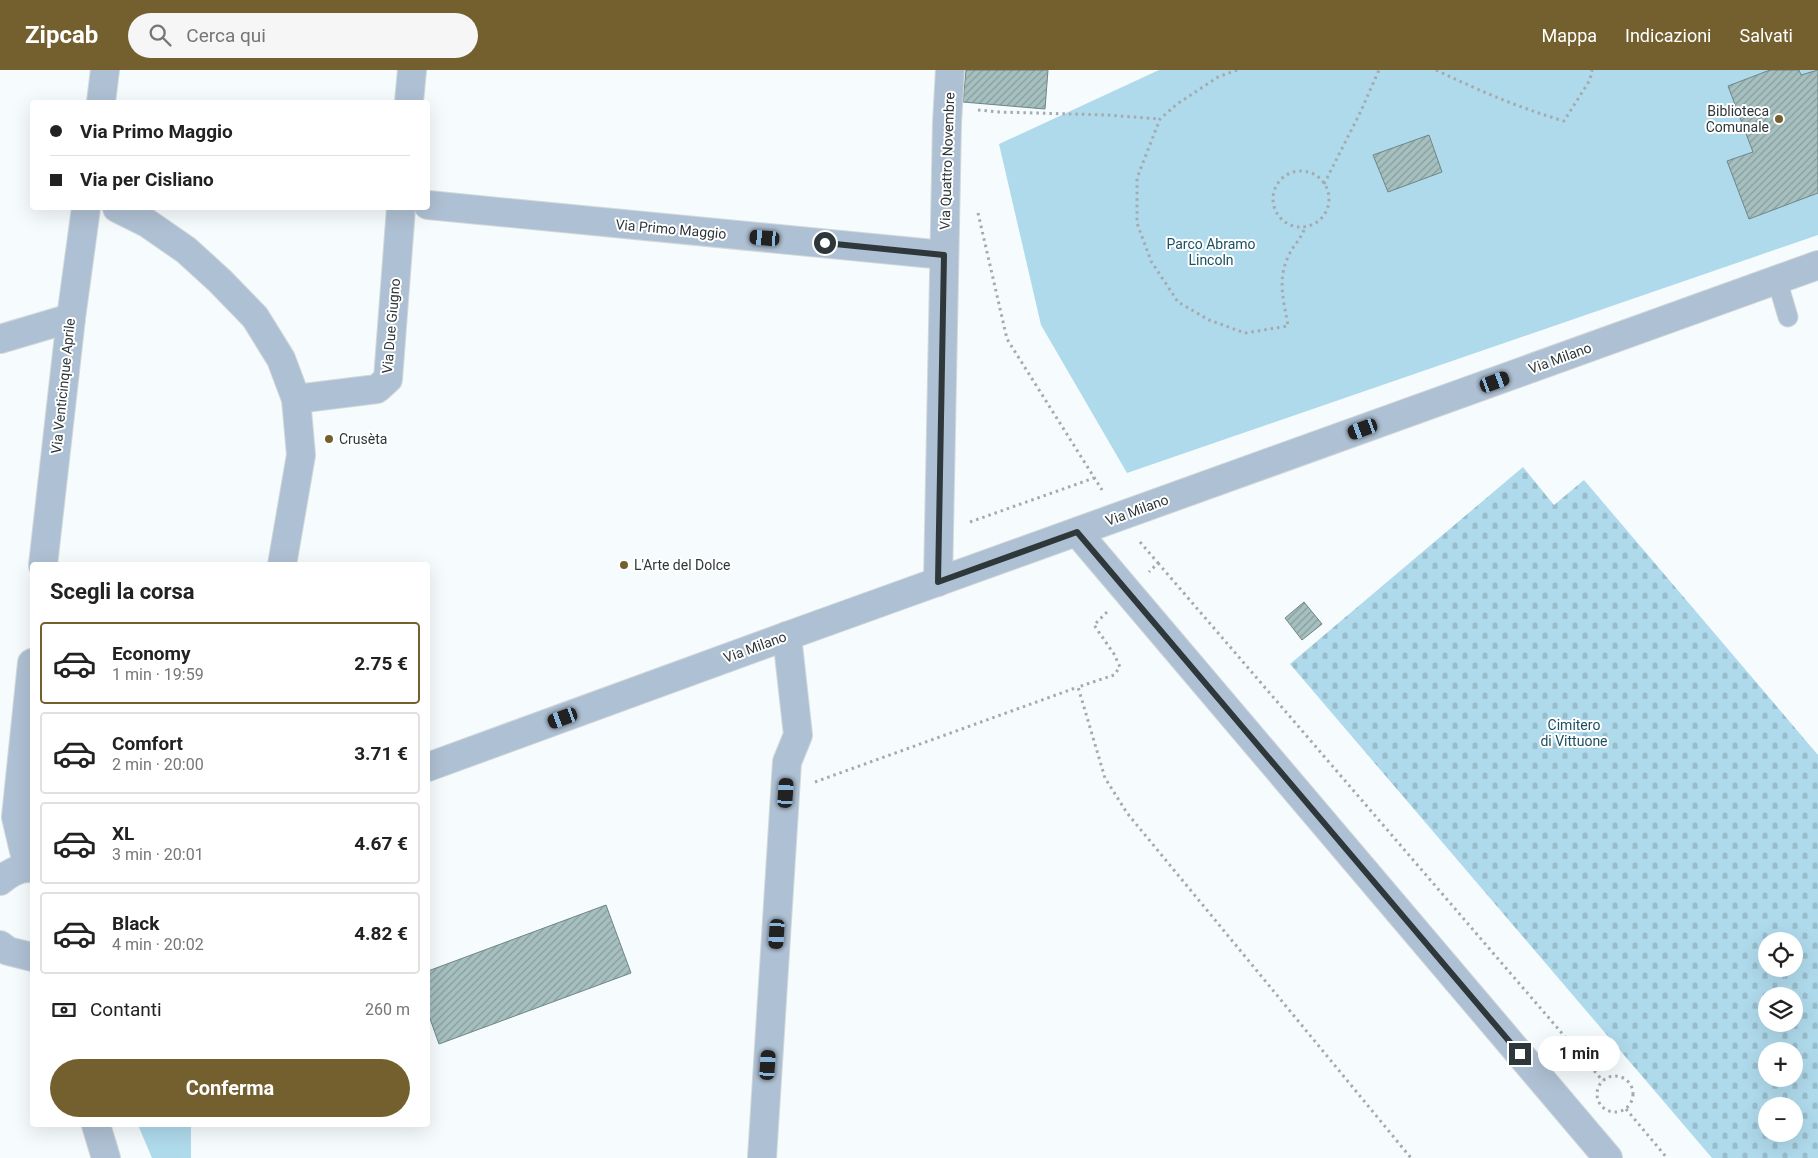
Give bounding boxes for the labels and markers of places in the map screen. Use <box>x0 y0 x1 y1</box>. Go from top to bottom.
place label: Biblioteca Comunale <box>1706 103 1769 135</box>
marker: Biblioteca Comunale <box>1773 113 1785 125</box>
place label: Crusèta <box>339 431 387 447</box>
marker: Crusèta <box>323 433 335 445</box>
place label: L'Arte del Dolce <box>634 557 730 573</box>
marker: L'Arte del Dolce <box>618 559 630 571</box>

